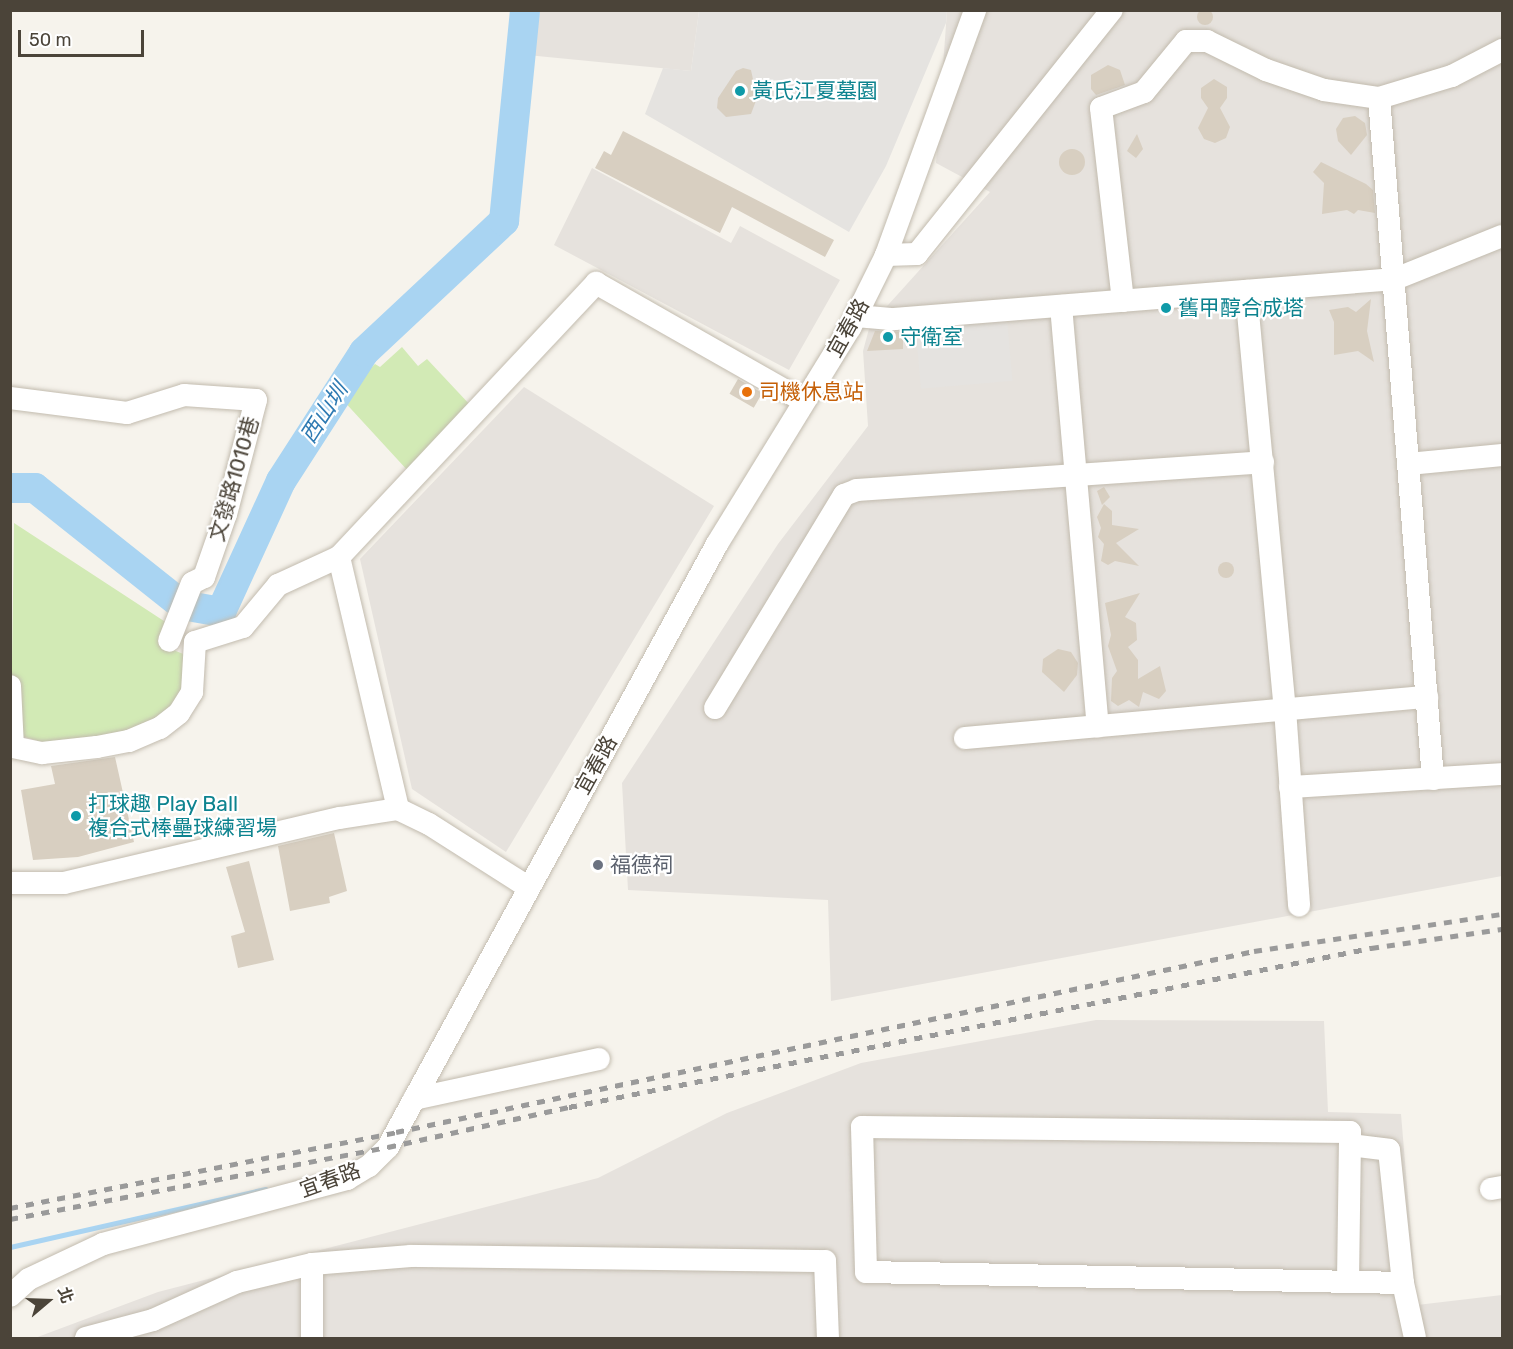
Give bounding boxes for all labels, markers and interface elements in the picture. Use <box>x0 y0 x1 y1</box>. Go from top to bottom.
scale bar <box>21 18 147 56</box>
text: 50 m <box>29 29 72 51</box>
place label: 黃氏江夏墓園 <box>752 78 878 104</box>
marker: 黃氏江夏墓園 <box>733 84 747 98</box>
street label: 宜春路 <box>822 294 874 362</box>
place label: 舊甲醇合成塔 <box>1178 295 1304 321</box>
marker: 舊甲醇合成塔 <box>1159 301 1173 315</box>
place label: 守衛室 <box>900 324 963 350</box>
marker: 守衛室 <box>881 330 895 344</box>
water label: 西山圳 <box>295 378 353 448</box>
place label: 司機休息站 <box>759 379 864 405</box>
marker: 司機休息站 <box>740 385 754 399</box>
street label: 文發路1010巷 <box>204 414 264 544</box>
street label: 宜春路 <box>570 731 622 799</box>
place label: 打球趣 Play Ball 複合式棒壘球練習場 <box>88 791 277 841</box>
marker: 打球趣 Play Ball 複合式棒壘球練習場 <box>69 809 83 823</box>
place label: 福德祠 <box>610 852 673 878</box>
marker: 福德祠 <box>591 858 605 872</box>
street label: 宜春路 <box>296 1157 364 1203</box>
north arrow <box>18 1271 78 1331</box>
text: 北 <box>54 1284 77 1306</box>

